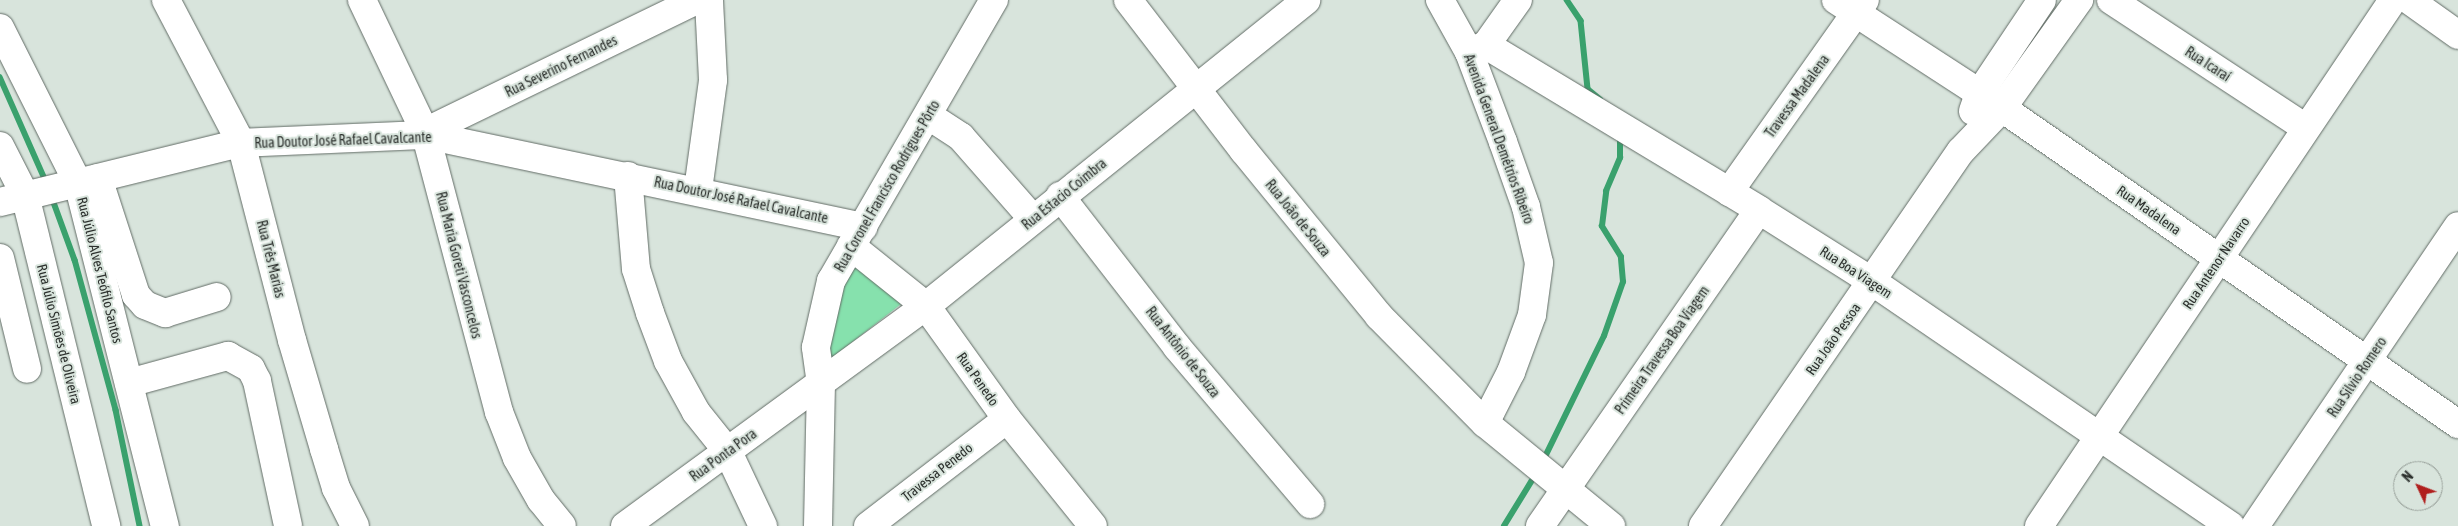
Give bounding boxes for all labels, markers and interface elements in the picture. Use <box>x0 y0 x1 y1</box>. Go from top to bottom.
street label: Rua Severino Fernandes <box>502 32 620 100</box>
street label: Rua Icaraí <box>2182 43 2234 85</box>
street label: Travessa Madalena <box>1761 51 1833 141</box>
street label: Avenida General Demétrios Ribeiro <box>1460 52 1538 226</box>
street label: Rua Coronel Francisco Rodrigues Pôrto <box>831 97 943 275</box>
street label: Rua Doutor José Rafael Cavalcante <box>254 129 432 151</box>
street label: Rua Estacio Coimbra <box>1018 155 1110 233</box>
street label: Rua Doutor José Rafael Cavalcante <box>653 173 829 227</box>
street label: Rua João de Souza <box>1262 176 1334 260</box>
street label: Rua Madalena <box>2114 182 2184 238</box>
street label: Rua Maria Goreti Vasconcelos <box>433 190 485 340</box>
street label: Rua Júlio Alves Teófilo Santos <box>74 195 126 345</box>
street label: Rua Antenor Navarro <box>2179 214 2253 312</box>
street label: Rua Três Marias <box>253 218 289 300</box>
street label: Rua Boa Viagem <box>1817 242 1895 302</box>
street label: Rua Júlio Simões de Oliveira <box>34 262 84 406</box>
street label: Primeira Travessa Boa Viagem <box>1611 283 1713 417</box>
street label: Rua João Pessoa <box>1802 300 1864 378</box>
street label: Rua Antônio de Souza <box>1142 303 1224 401</box>
street label: Rua Silvio Romero <box>2324 334 2390 420</box>
street label: Rua Penedo <box>953 349 1003 409</box>
street label: Rua Ponta Pora <box>686 425 760 485</box>
street label: Travessa Penedo <box>898 439 976 505</box>
north arrow <box>2393 461 2443 511</box>
text: N <box>2399 468 2416 485</box>

